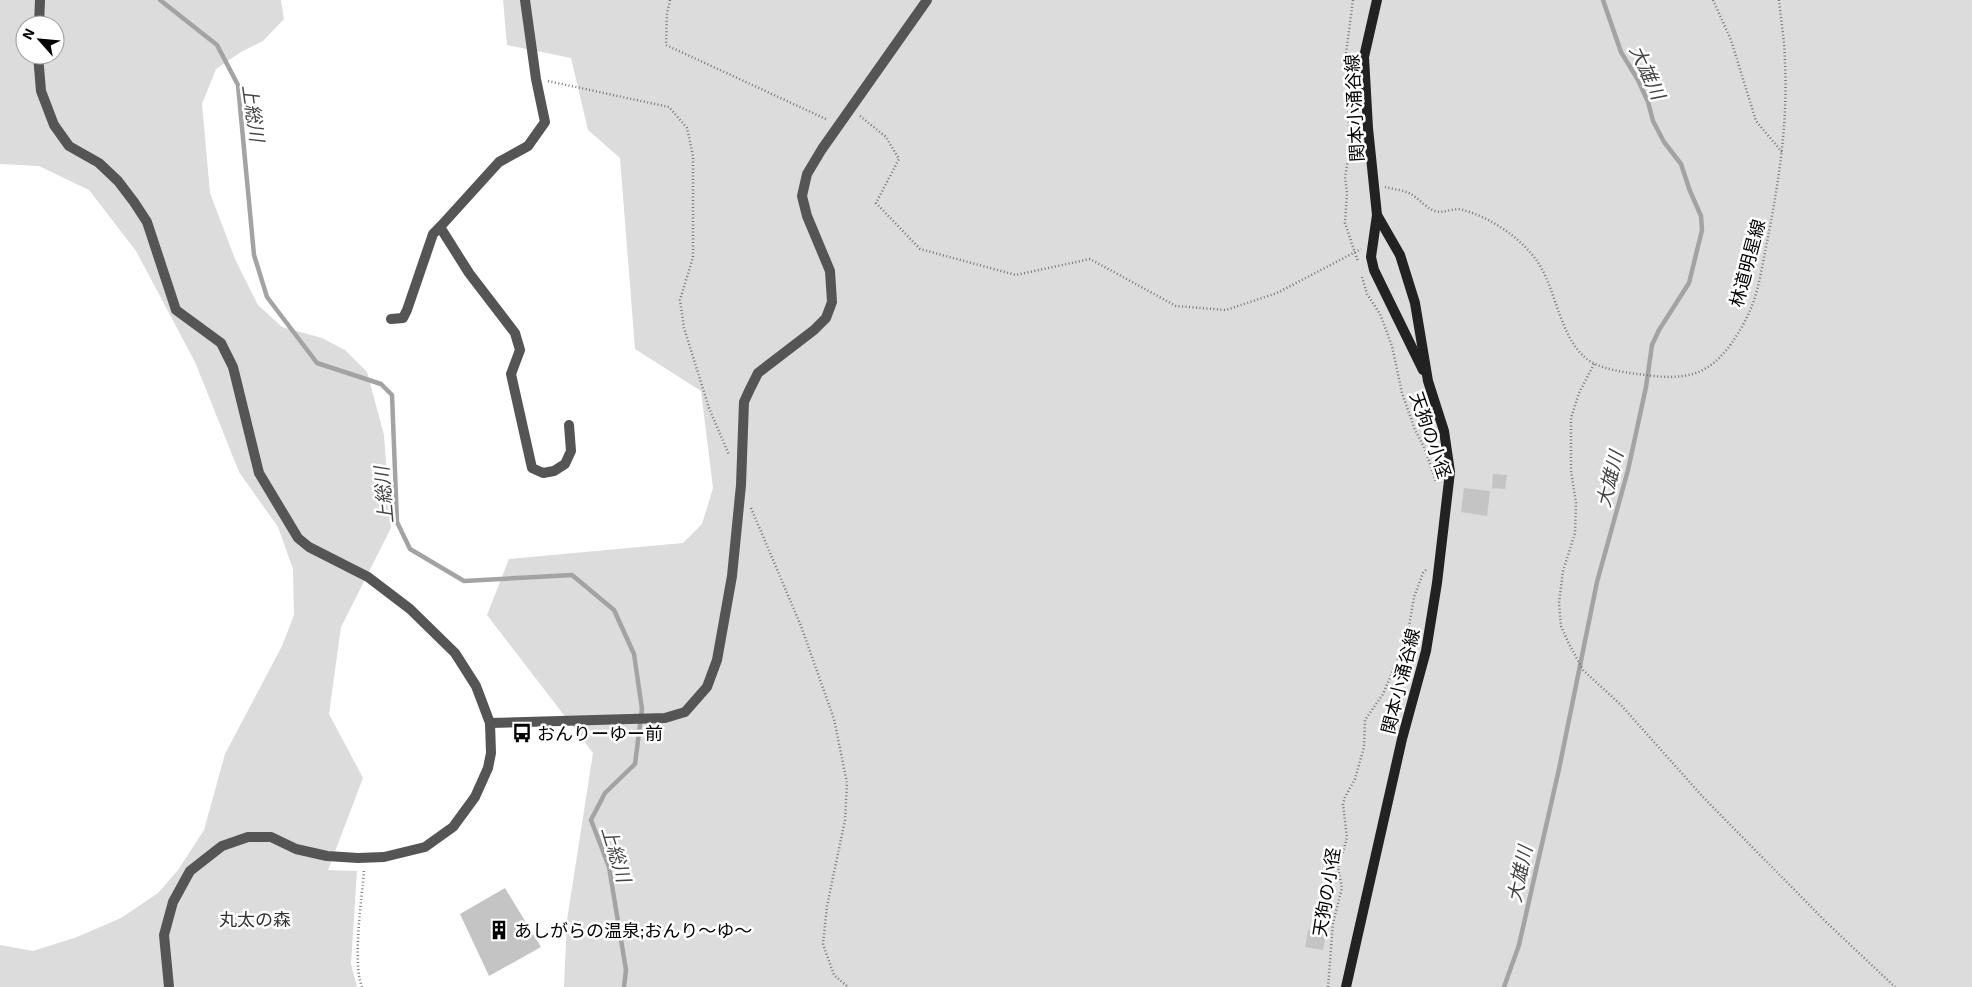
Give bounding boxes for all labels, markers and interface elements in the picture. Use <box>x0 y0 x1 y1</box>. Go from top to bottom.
north arrow <box>15 15 65 65</box>
text: N <box>18 26 38 42</box>
water label: 大雄川 <box>1626 41 1671 104</box>
street label: 関本小涌谷線 <box>1340 53 1368 163</box>
water label: 上総川 <box>239 83 270 145</box>
street label: 林道明星線 <box>1725 217 1769 309</box>
street label: 天狗の小径 <box>1406 389 1456 481</box>
water label: 大雄川 <box>1591 447 1628 509</box>
water label: 上総川 <box>369 464 397 524</box>
street label: 関本小涌谷線 <box>1376 626 1424 736</box>
bus stop icon: おんりーゆー前 <box>511 722 533 744</box>
place label: おんりーゆー前 <box>537 722 663 744</box>
water label: 上総川 <box>598 823 637 887</box>
water label: 大雄川 <box>1502 842 1537 904</box>
street label: 天狗の小径 <box>1308 846 1344 938</box>
park label: 丸太の森 <box>219 908 291 930</box>
building icon: あしがらの温泉;おんり〜ゆ〜 <box>488 919 510 941</box>
place label: あしがらの温泉;おんり〜ゆ〜 <box>514 919 752 941</box>

